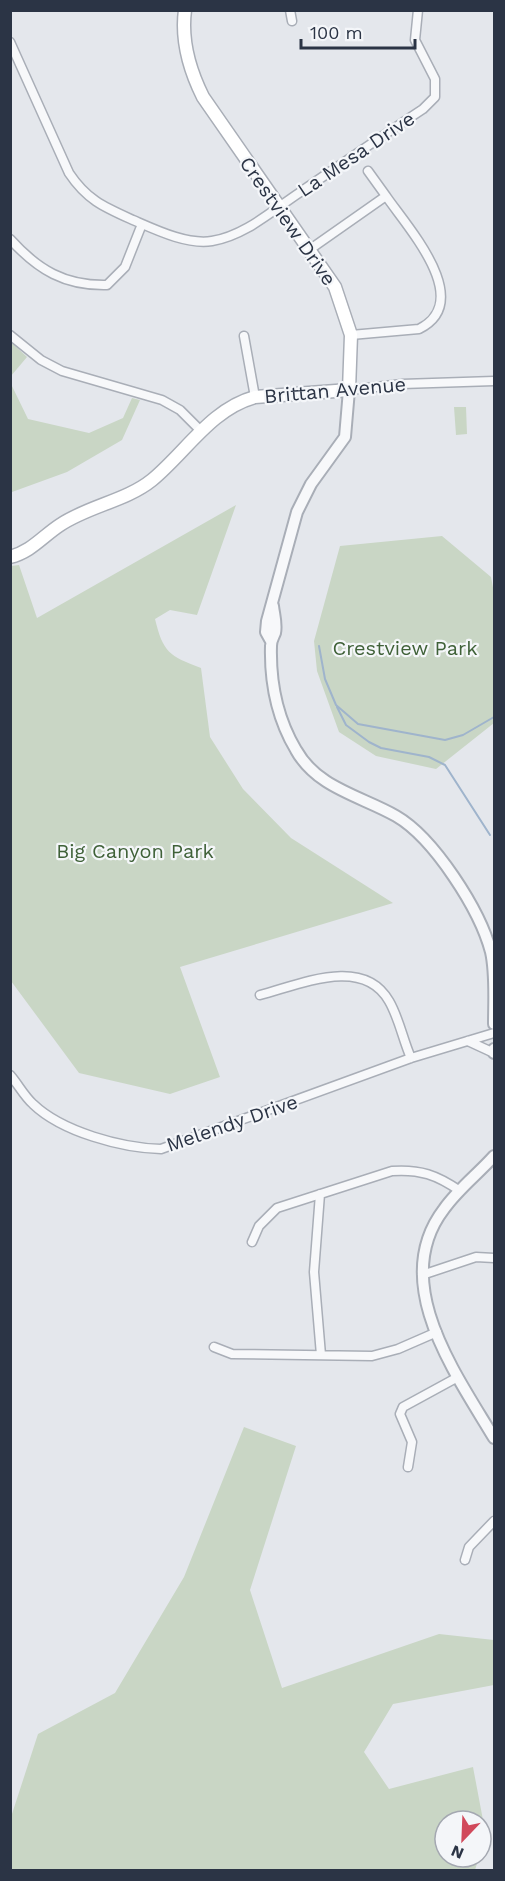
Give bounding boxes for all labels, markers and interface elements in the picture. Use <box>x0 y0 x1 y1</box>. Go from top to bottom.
scale bar <box>301 12 415 50</box>
text: 100 m <box>310 22 363 43</box>
street label: La Mesa Drive <box>293 106 419 202</box>
street label: Crestview Drive <box>235 152 341 290</box>
street label: Brittan Avenue <box>263 372 407 408</box>
park label: Crestview Park <box>332 636 478 660</box>
park label: Big Canyon Park <box>56 839 214 863</box>
street label: Melendy Drive <box>163 1089 301 1157</box>
north arrow <box>433 1809 493 1869</box>
text: N <box>448 1841 467 1863</box>

